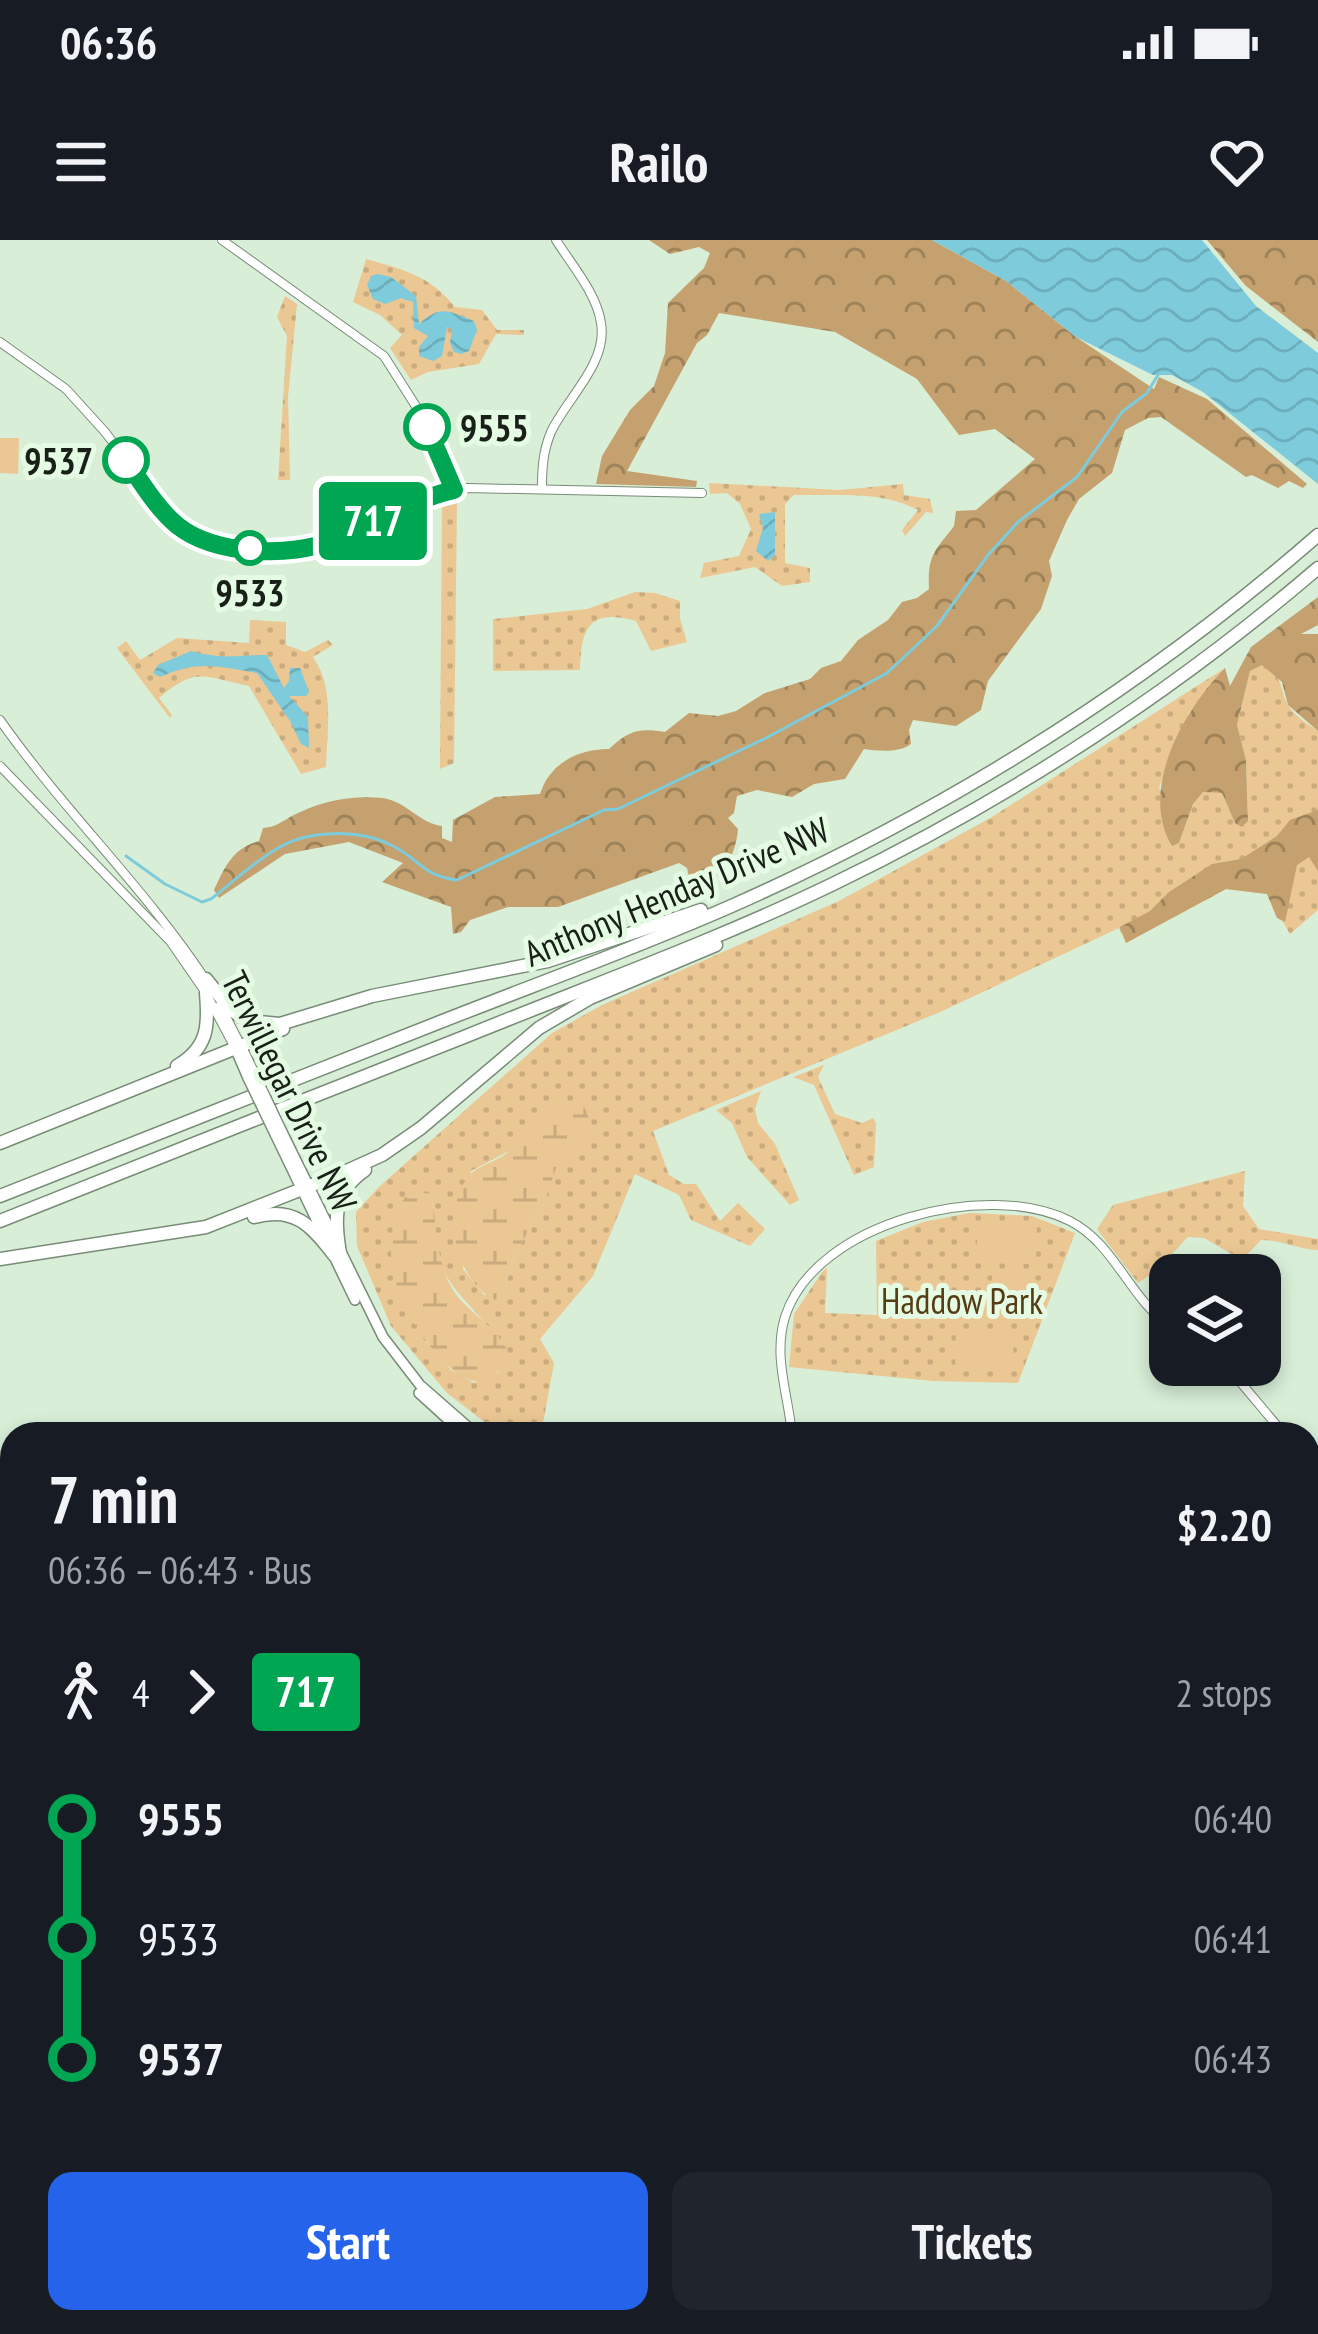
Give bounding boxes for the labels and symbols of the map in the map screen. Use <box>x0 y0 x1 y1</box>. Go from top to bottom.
place label: 9555 <box>460 404 529 451</box>
marker: 9555 <box>405 405 449 449</box>
place label: 9537 <box>24 437 93 484</box>
marker: 9537 <box>104 438 148 482</box>
line badge: 717 <box>304 482 442 560</box>
marker: 9533 <box>234 532 266 564</box>
place label: 9533 <box>216 569 284 616</box>
street label: Anthony Henday Drive NW <box>516 806 836 976</box>
street label: Terwillegar Drive NW <box>212 963 368 1219</box>
park label: Haddow Park <box>881 1277 1043 1324</box>

